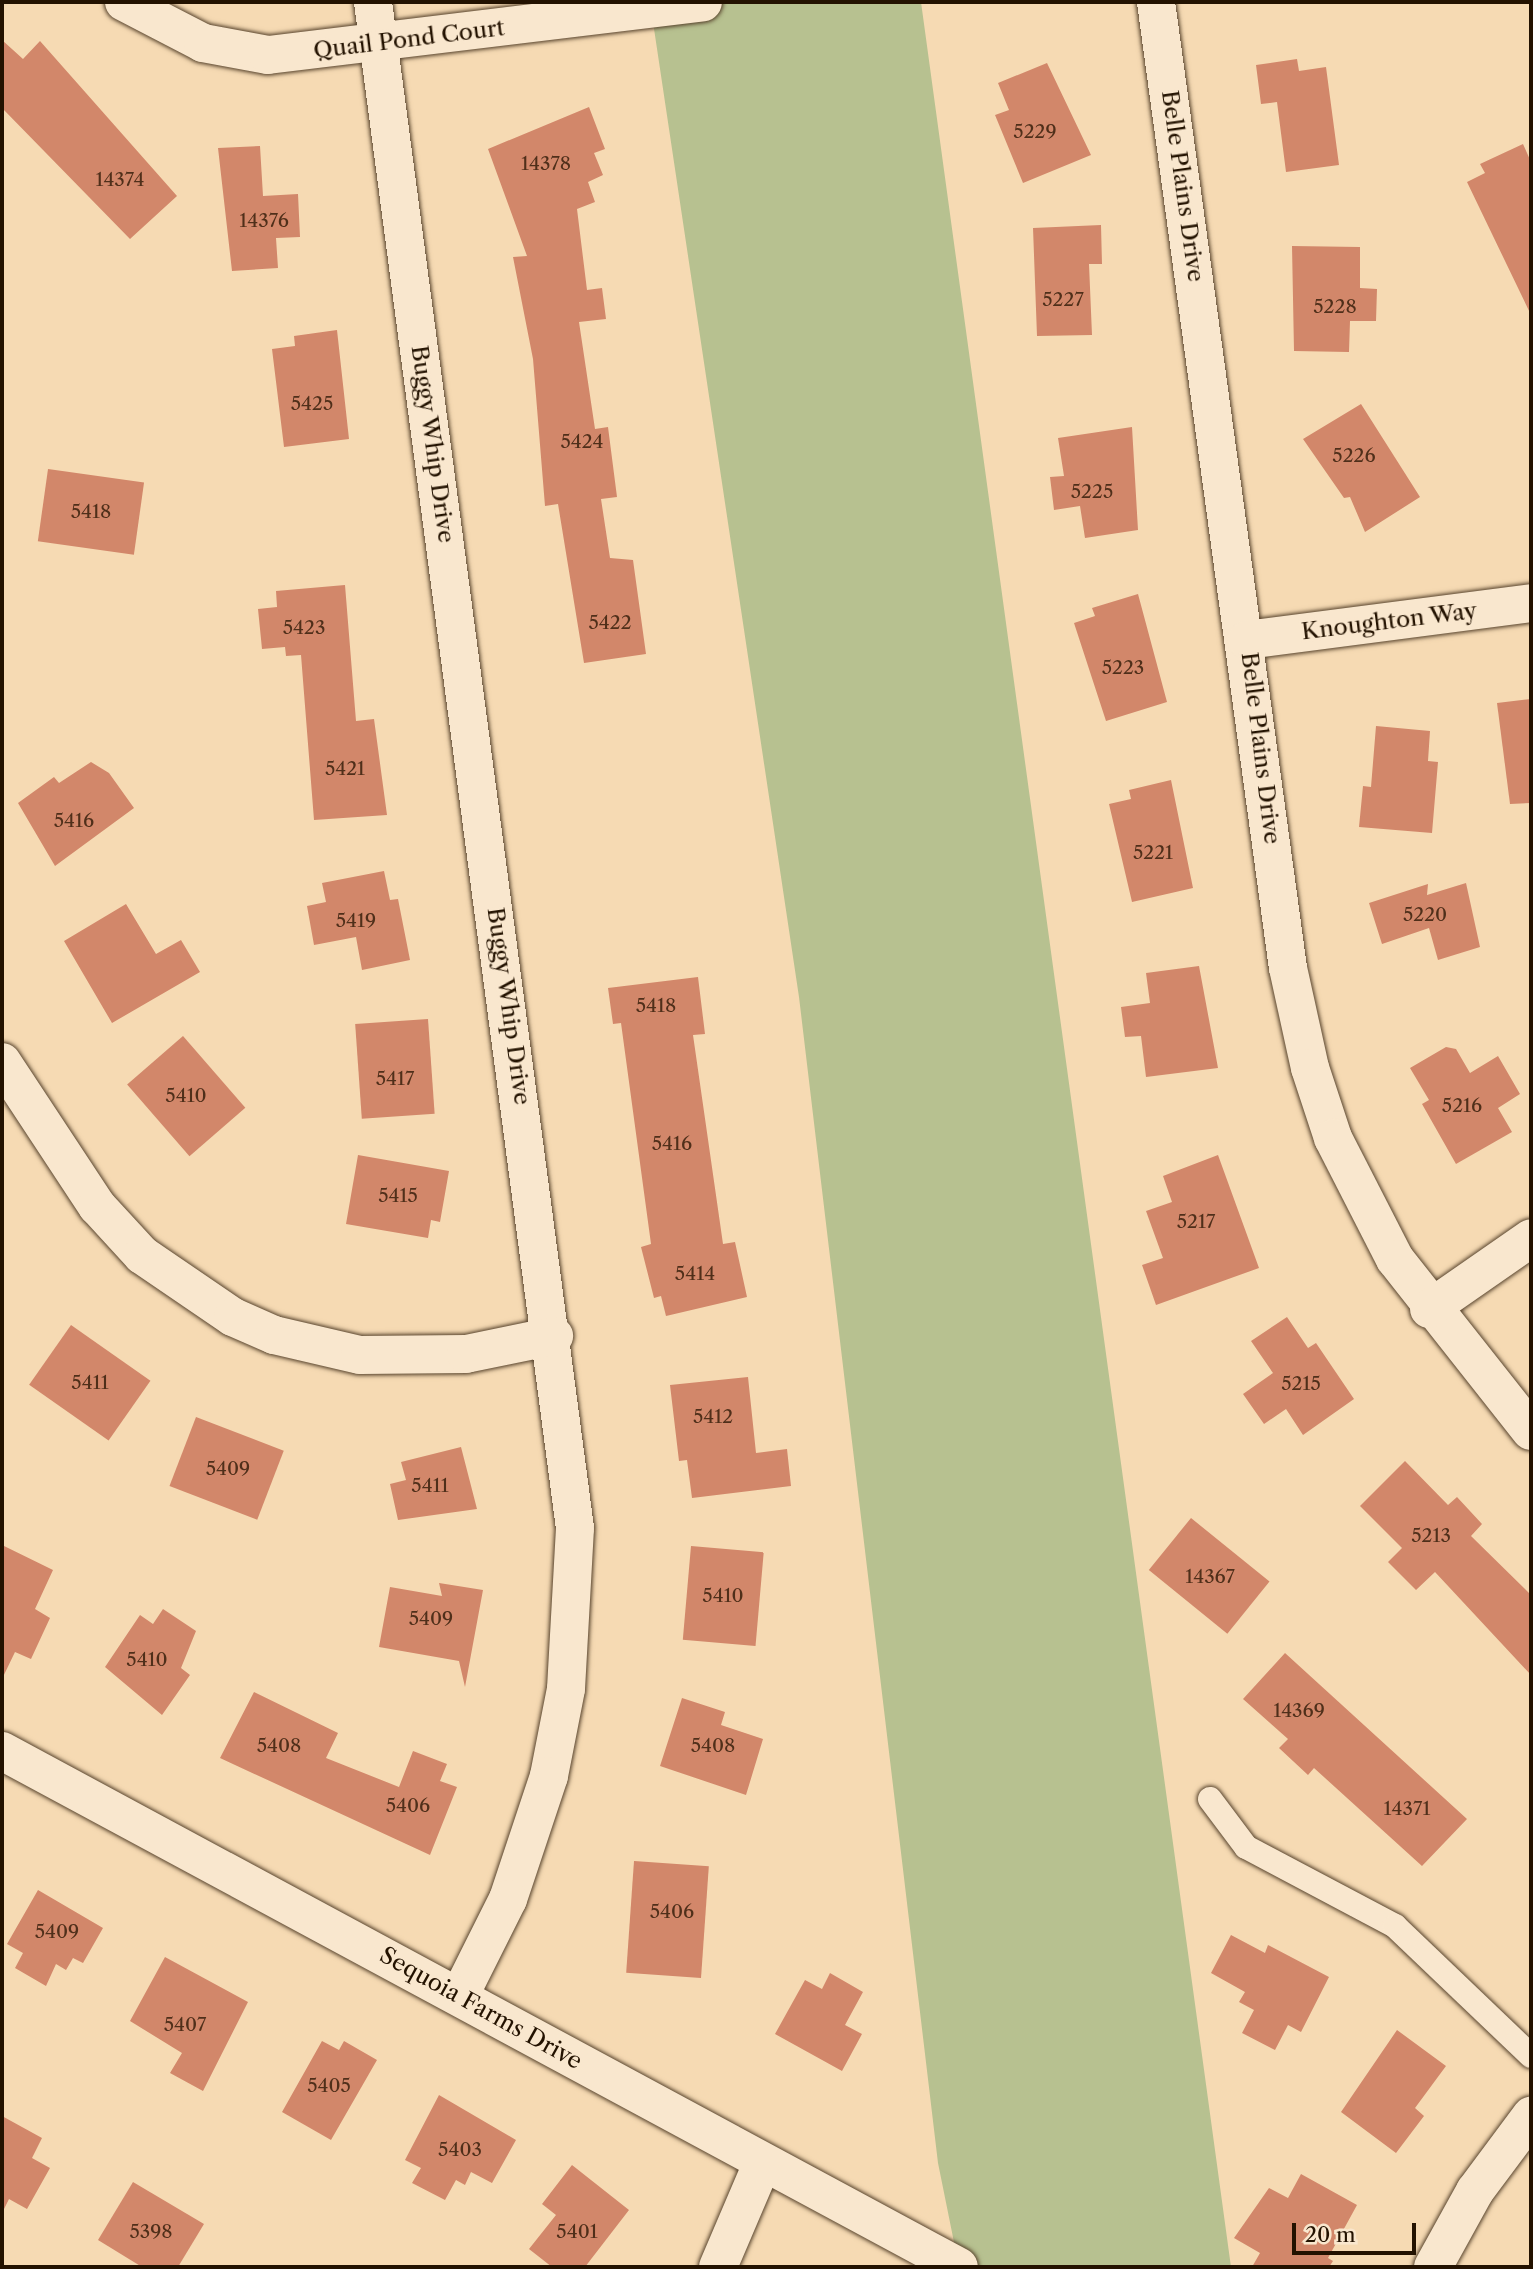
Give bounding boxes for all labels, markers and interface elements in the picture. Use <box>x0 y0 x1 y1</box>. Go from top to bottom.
street label: Quail Pond Court <box>312 14 506 64</box>
street label: Belle Plains Drive <box>1156 88 1210 284</box>
house number: 5229 <box>1013 121 1057 143</box>
house number: 14378 <box>521 153 571 175</box>
house number: 14374 <box>95 169 145 191</box>
house number: 14376 <box>239 210 289 232</box>
house number: 5227 <box>1042 289 1084 311</box>
house number: 5228 <box>1313 296 1357 318</box>
street label: Buggy Whip Drive <box>405 343 461 545</box>
house number: 5425 <box>291 393 333 415</box>
house number: 5424 <box>560 431 604 453</box>
house number: 5226 <box>1332 445 1376 467</box>
house number: 5225 <box>1071 481 1113 503</box>
house number: 5418 <box>71 501 111 523</box>
street label: Knoughton Way <box>1299 596 1479 646</box>
house number: 5422 <box>588 612 632 634</box>
house number: 5423 <box>283 617 325 639</box>
street label: Belle Plains Drive <box>1236 650 1286 846</box>
house number: 5223 <box>1102 657 1144 679</box>
house number: 5421 <box>325 758 365 780</box>
house number: 5416 <box>54 810 94 832</box>
house number: 5221 <box>1133 842 1173 864</box>
house number: 5220 <box>1403 904 1447 926</box>
street label: Buggy Whip Drive <box>481 905 537 1107</box>
house number: 5419 <box>336 910 376 932</box>
house number: 5418 <box>636 995 676 1017</box>
house number: 5417 <box>376 1068 414 1090</box>
house number: 5410 <box>165 1085 207 1107</box>
house number: 5216 <box>1442 1095 1482 1117</box>
house number: 5416 <box>652 1133 692 1155</box>
house number: 5415 <box>378 1185 418 1207</box>
house number: 5217 <box>1177 1211 1215 1233</box>
house number: 5414 <box>675 1263 715 1285</box>
house number: 5411 <box>71 1372 109 1394</box>
house number: 5215 <box>1281 1373 1321 1395</box>
house number: 5412 <box>693 1406 733 1428</box>
house number: 5409 <box>206 1458 250 1480</box>
house number: 5411 <box>411 1475 449 1497</box>
house number: 5213 <box>1411 1525 1451 1547</box>
house number: 14367 <box>1185 1566 1235 1588</box>
house number: 5410 <box>702 1585 744 1607</box>
house number: 5409 <box>409 1608 453 1630</box>
house number: 5410 <box>126 1649 168 1671</box>
house number: 14369 <box>1273 1700 1325 1722</box>
house number: 5408 <box>257 1735 301 1757</box>
house number: 5408 <box>691 1735 735 1757</box>
house number: 5406 <box>386 1795 430 1817</box>
house number: 14371 <box>1384 1798 1430 1820</box>
house number: 5406 <box>650 1901 694 1923</box>
house number: 5409 <box>35 1921 79 1943</box>
street label: Sequoia Farms Drive <box>375 1941 587 2075</box>
house number: 5407 <box>164 2014 206 2036</box>
house number: 5405 <box>307 2075 351 2097</box>
house number: 5403 <box>438 2139 482 2161</box>
scale bar <box>1295 2210 1419 2254</box>
house number: 5398 <box>129 2221 173 2243</box>
house number: 5401 <box>556 2221 598 2243</box>
text: 20 m <box>1305 2222 1356 2247</box>

